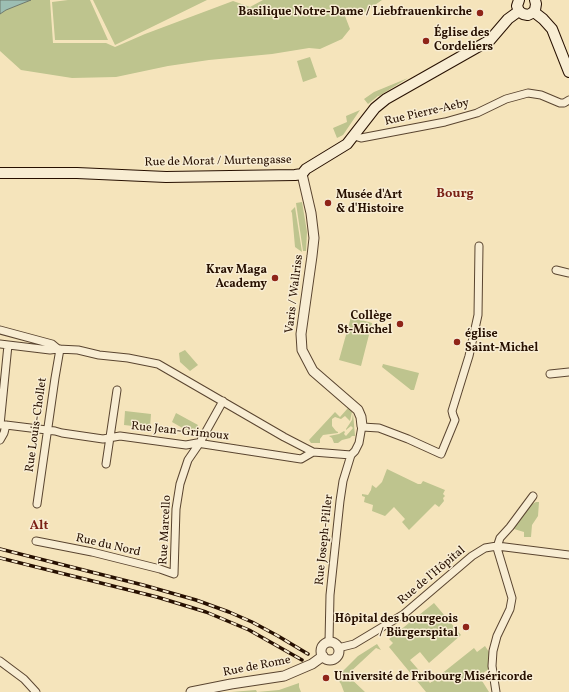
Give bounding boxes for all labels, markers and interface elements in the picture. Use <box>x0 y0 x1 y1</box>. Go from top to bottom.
place label: Basilique Notre-Dame / Liebfrauenkirche <box>238 6 472 20</box>
marker: Basilique Notre-Dame / Liebfrauenkirche <box>475 8 485 18</box>
place label: Église des Cordeliers <box>434 27 493 55</box>
marker: Église des Cordeliers <box>421 36 431 46</box>
street label: Rue Pierre-Aeby <box>383 96 471 130</box>
street label: Rue de Morat / Murtengasse <box>144 154 292 170</box>
district label: Bourg <box>436 187 474 203</box>
place label: Musée d'Art & d'Histoire <box>336 189 404 217</box>
marker: Musée d'Art & d'Histoire <box>323 198 333 208</box>
street label: Varis / Wallriss <box>283 254 307 334</box>
place label: Krav Maga Academy <box>206 264 267 292</box>
marker: Krav Maga Academy <box>270 273 280 283</box>
place label: Collège St-Michel <box>337 310 392 338</box>
marker: Collège St-Michel <box>395 319 405 329</box>
place label: église Saint-Michel <box>465 328 538 356</box>
marker: église Saint-Michel <box>452 337 462 347</box>
street label: Rue Louis-Chollet <box>23 377 51 473</box>
street label: Rue Jean-Grimoux <box>130 420 230 444</box>
street label: Rue Joseph-Piller <box>313 494 337 586</box>
street label: Rue Marcello <box>157 495 175 565</box>
district label: Alt <box>30 519 48 535</box>
street label: Rue du Nord <box>74 532 142 560</box>
street label: Rue de l'Hôpital <box>395 544 469 608</box>
place label: Hôpital des bourgeois / Bürgerspital <box>335 613 458 641</box>
marker: Hôpital des bourgeois / Bürgerspital <box>461 622 471 632</box>
street label: Rue de Rome <box>222 653 292 681</box>
place label: Université de Fribourg Miséricorde <box>334 671 533 685</box>
marker: Université de Fribourg Miséricorde <box>321 673 331 683</box>

